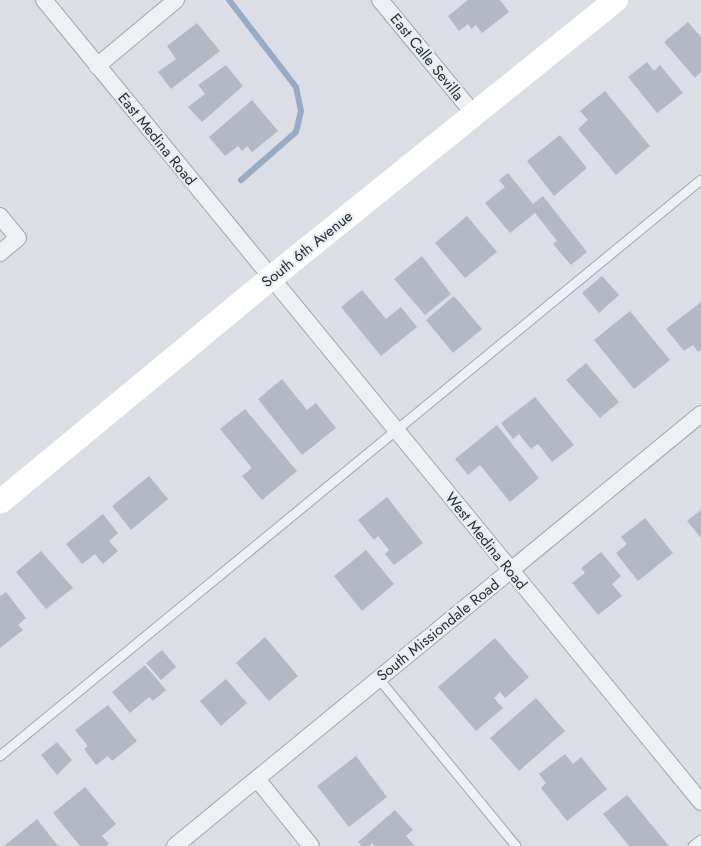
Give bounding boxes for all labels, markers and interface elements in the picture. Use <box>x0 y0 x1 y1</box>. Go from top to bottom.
street label: East Calle Sevilla <box>385 9 469 105</box>
street label: East Medina Road <box>113 88 201 190</box>
street label: South 6th Avenue <box>257 205 357 293</box>
street label: West Medina Road <box>440 488 532 594</box>
street label: South Missiondale Road <box>372 574 504 686</box>

